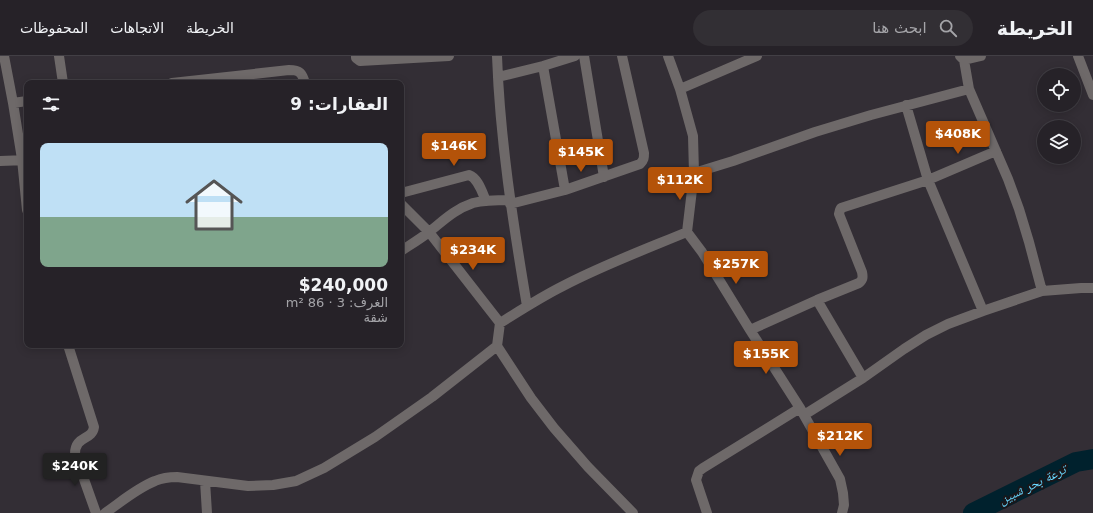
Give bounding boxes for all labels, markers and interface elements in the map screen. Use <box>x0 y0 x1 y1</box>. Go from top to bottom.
search box <box>693 10 973 46</box>
icon: search <box>937 17 959 39</box>
text: الخريطة <box>997 17 1073 39</box>
text: ابحث هنا <box>872 19 927 37</box>
text: المحفوظات <box>20 20 88 36</box>
text: الاتجاهات <box>110 20 164 36</box>
text: الخريطة <box>186 20 234 36</box>
map controls <box>1037 68 1081 164</box>
button: locate <box>1037 68 1081 112</box>
icon: filters <box>40 93 62 115</box>
text: العقارات: 9 <box>290 94 388 114</box>
button: layers <box>1037 120 1081 164</box>
pin: $408K <box>930 121 986 155</box>
text: $408K <box>935 126 981 141</box>
pin: $146K <box>426 133 482 167</box>
text: $146K <box>431 138 477 153</box>
pin: $145K <box>553 139 609 173</box>
text: $145K <box>558 144 604 159</box>
pin: $112K <box>652 167 708 201</box>
icon: home <box>178 169 250 241</box>
text: $112K <box>657 172 703 187</box>
pin: $234K <box>445 237 501 271</box>
text: $234K <box>450 242 496 257</box>
pin: $257K <box>708 251 764 285</box>
text: $257K <box>713 256 759 271</box>
text: $240,000 <box>299 275 388 295</box>
text: الغرف: 3 · 86 m² <box>286 295 388 310</box>
text: شقة <box>364 310 388 325</box>
pin: $155K <box>738 341 794 375</box>
text: $155K <box>743 346 789 361</box>
pin: $212K <box>812 423 868 457</box>
text: $212K <box>817 428 863 443</box>
pin: $240K <box>47 453 103 487</box>
text: $240K <box>52 458 98 473</box>
water label: ترعة بحر شبين <box>996 460 1071 508</box>

